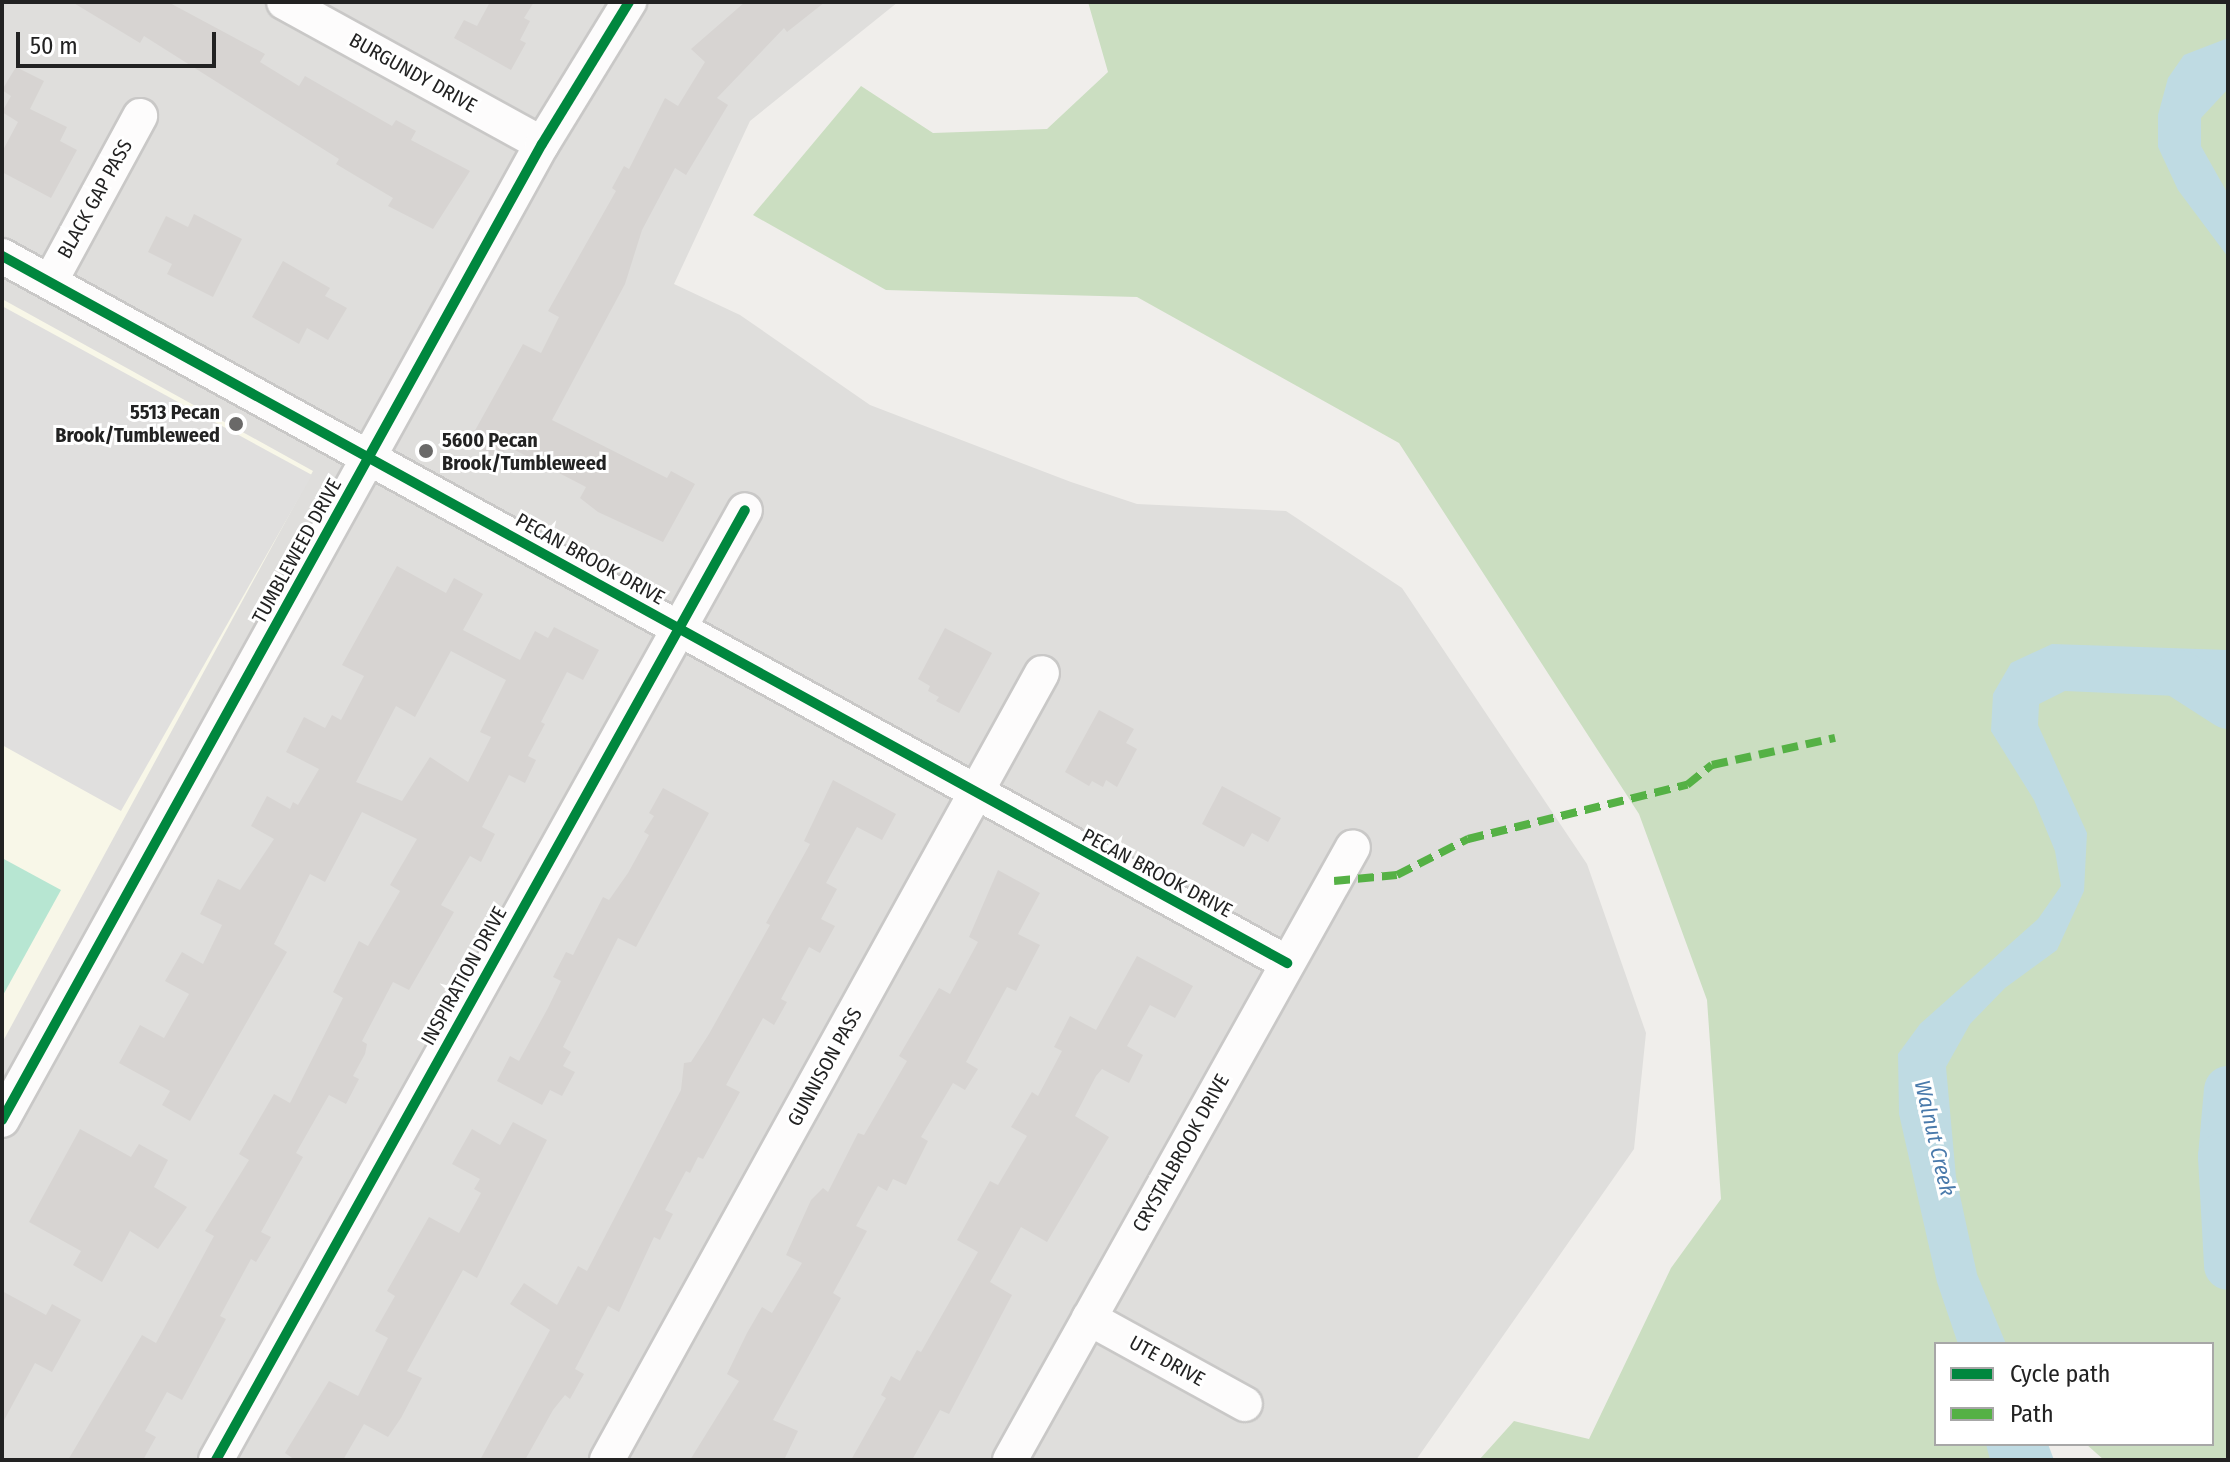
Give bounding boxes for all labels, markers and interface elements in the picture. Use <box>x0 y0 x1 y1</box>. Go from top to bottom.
scale bar <box>20 16 220 66</box>
street label: BURGUNDY DRIVE <box>345 28 481 118</box>
text: 50 m <box>30 32 78 60</box>
street label: BLACK GAP PASS <box>52 135 138 263</box>
place label: 5513 Pecan Brook/Tumbleweed <box>55 400 220 447</box>
marker: 5513 Pecan Brook/Tumbleweed <box>227 415 245 433</box>
place label: 5600 Pecan Brook/Tumbleweed <box>442 428 607 475</box>
marker: 5600 Pecan Brook/Tumbleweed <box>417 442 435 460</box>
street label: TUMBLEWEED DRIVE <box>247 474 347 628</box>
street label: PECAN BROOK DRIVE <box>511 508 669 610</box>
street label: PECAN BROOK DRIVE <box>1078 823 1236 923</box>
street label: INSPIRATION DRIVE <box>416 903 512 1049</box>
street label: GUNNISON PASS <box>783 1004 867 1130</box>
street label: CRYSTALBROOK DRIVE <box>1128 1070 1234 1236</box>
water label: Walnut Creek <box>1909 1078 1961 1198</box>
street label: UTE DRIVE <box>1125 1331 1209 1391</box>
legend <box>1934 1342 2214 1446</box>
text: Cycle path <box>2010 1360 2110 1388</box>
text: Path <box>2010 1400 2054 1428</box>

